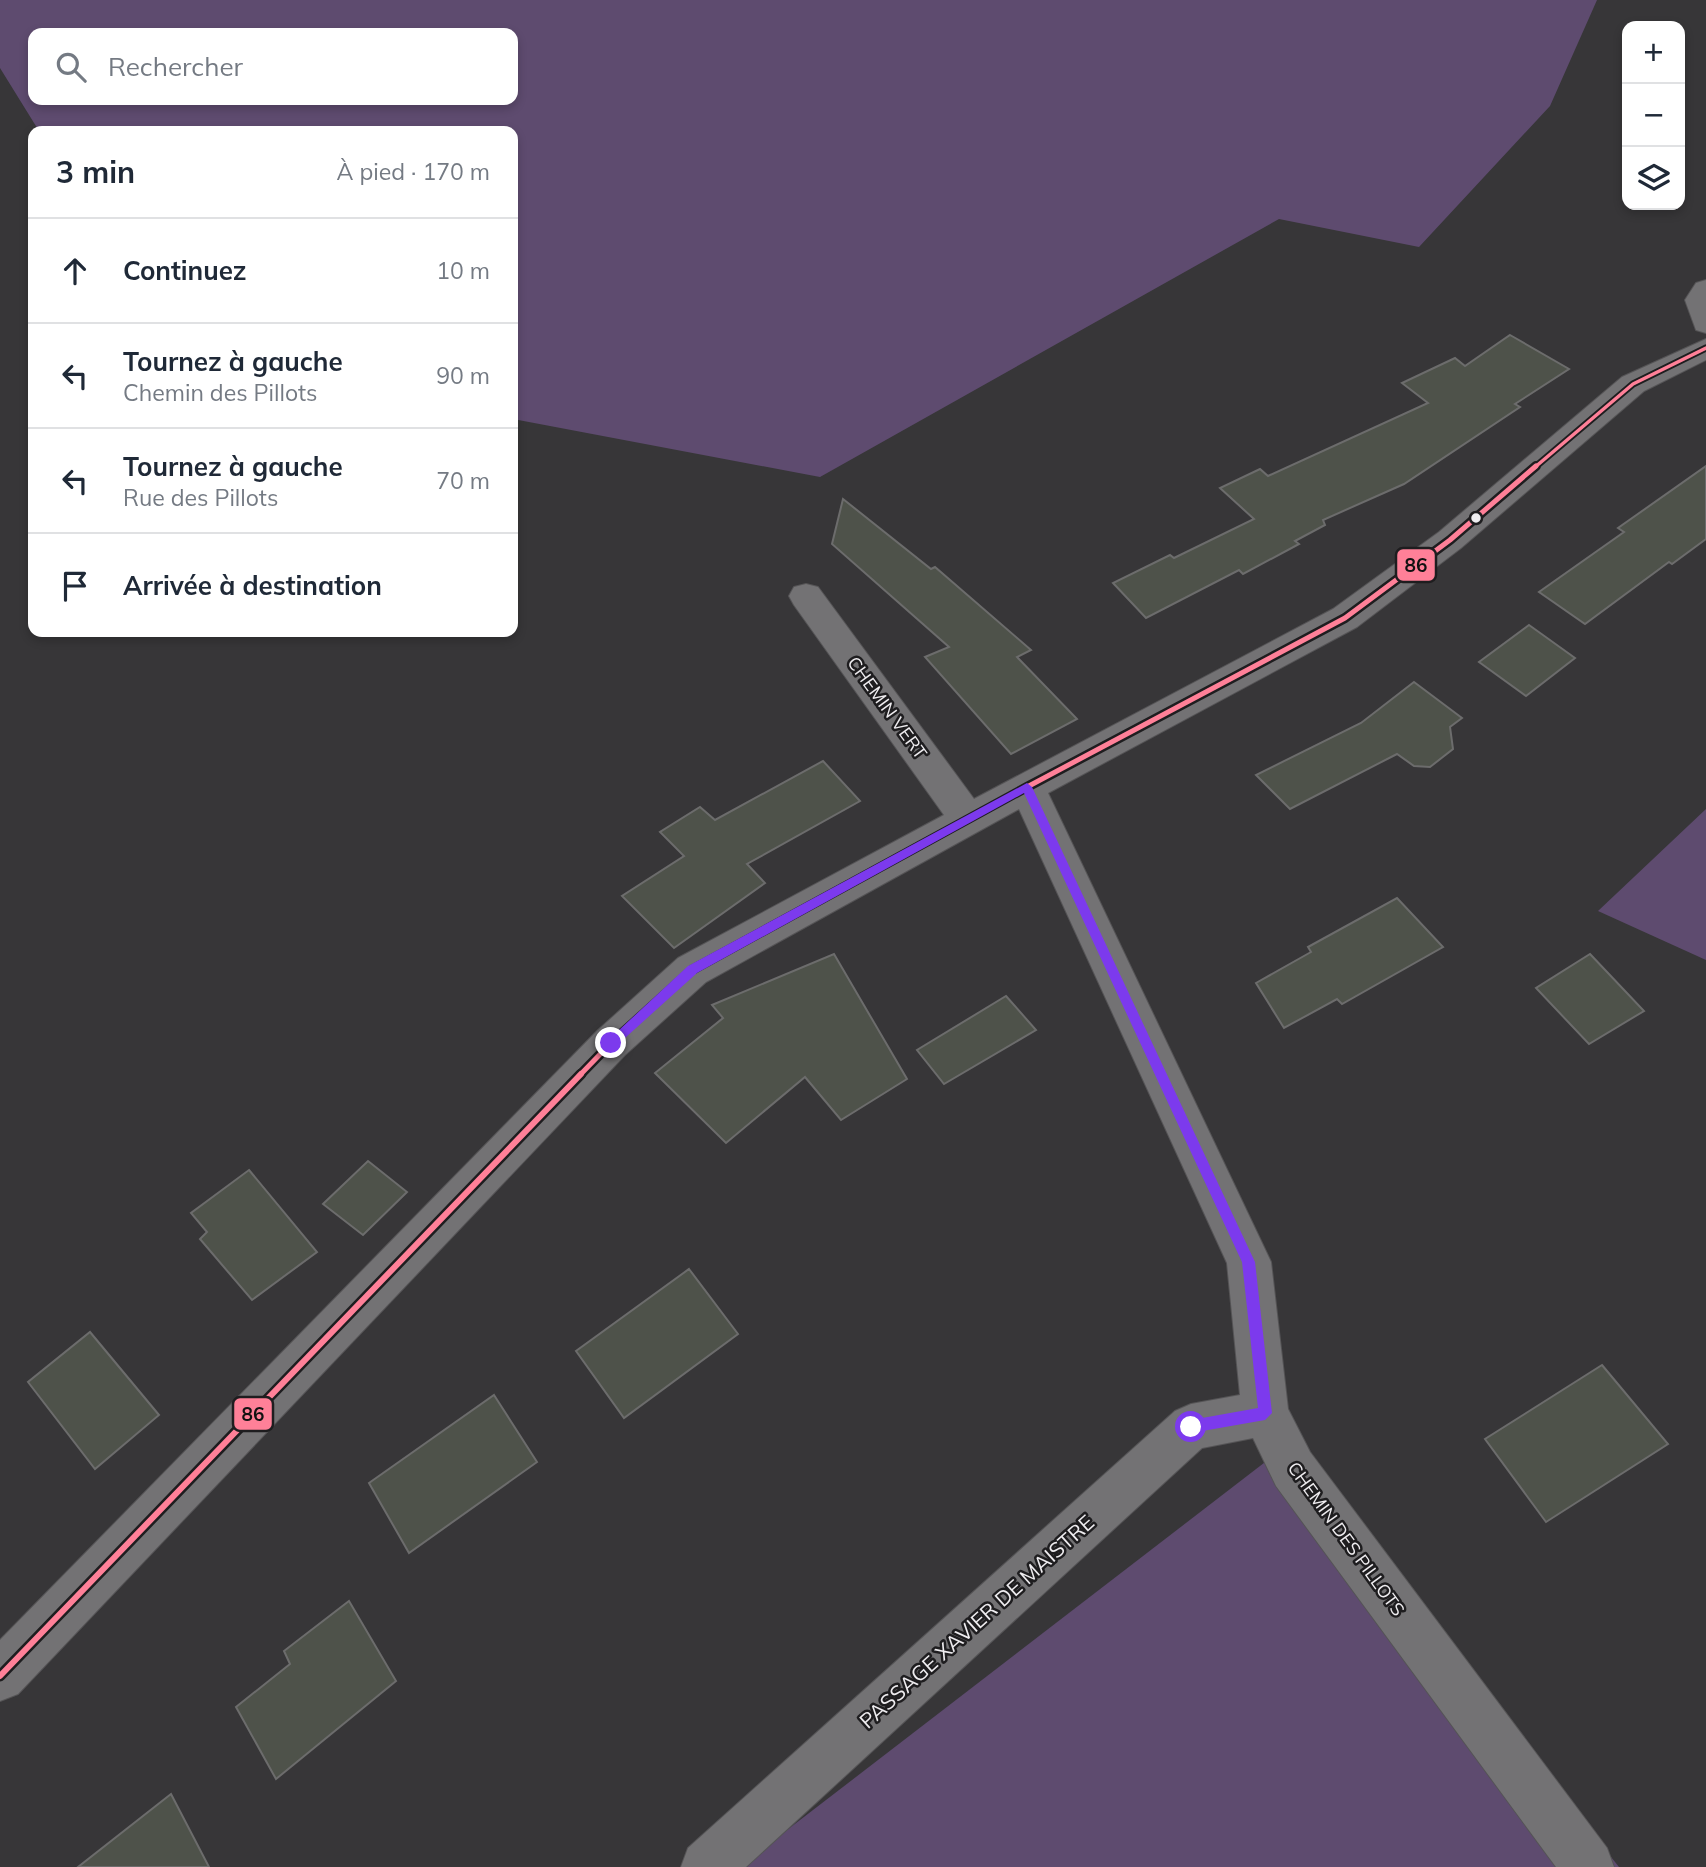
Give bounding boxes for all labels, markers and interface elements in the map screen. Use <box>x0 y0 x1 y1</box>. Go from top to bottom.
map controls <box>1622 21 1685 210</box>
button: + <box>1622 21 1685 84</box>
search box <box>28 28 518 105</box>
icon: search <box>52 48 90 86</box>
text: Rechercher <box>108 50 243 83</box>
button: − <box>1622 84 1685 147</box>
button: layers <box>1622 147 1685 210</box>
text: 3 min <box>56 153 135 191</box>
text: À pied · 170 m <box>337 157 490 186</box>
icon: ahead <box>56 252 94 290</box>
text: Continuez <box>123 254 247 287</box>
text: 10 m <box>436 256 490 285</box>
text: Tournez à gauche <box>123 345 343 378</box>
icon: left <box>56 357 94 395</box>
text: 90 m <box>436 361 490 390</box>
text: Chemin des Pillots <box>123 378 317 407</box>
text: Tournez à gauche <box>123 450 343 483</box>
icon: left <box>56 462 94 500</box>
text: 70 m <box>436 466 490 495</box>
text: Rue des Pillots <box>123 483 278 512</box>
unlabelled marker <box>1469 511 1483 525</box>
line badge: 86 <box>1396 548 1436 582</box>
text: 86 <box>1405 553 1427 577</box>
icon: arrive <box>56 567 94 605</box>
text: Arrivée à destination <box>123 569 382 602</box>
street label: CHEMIN VERT <box>843 652 932 764</box>
route end <box>595 1027 626 1058</box>
line badge: 86 <box>233 1397 273 1431</box>
text: 86 <box>242 1402 264 1426</box>
route start <box>1175 1411 1206 1442</box>
street label: CHEMIN DES PILLOTS <box>1283 1457 1410 1620</box>
street label: PASSAGE XAVIER DE MAISTRE <box>854 1509 1099 1734</box>

